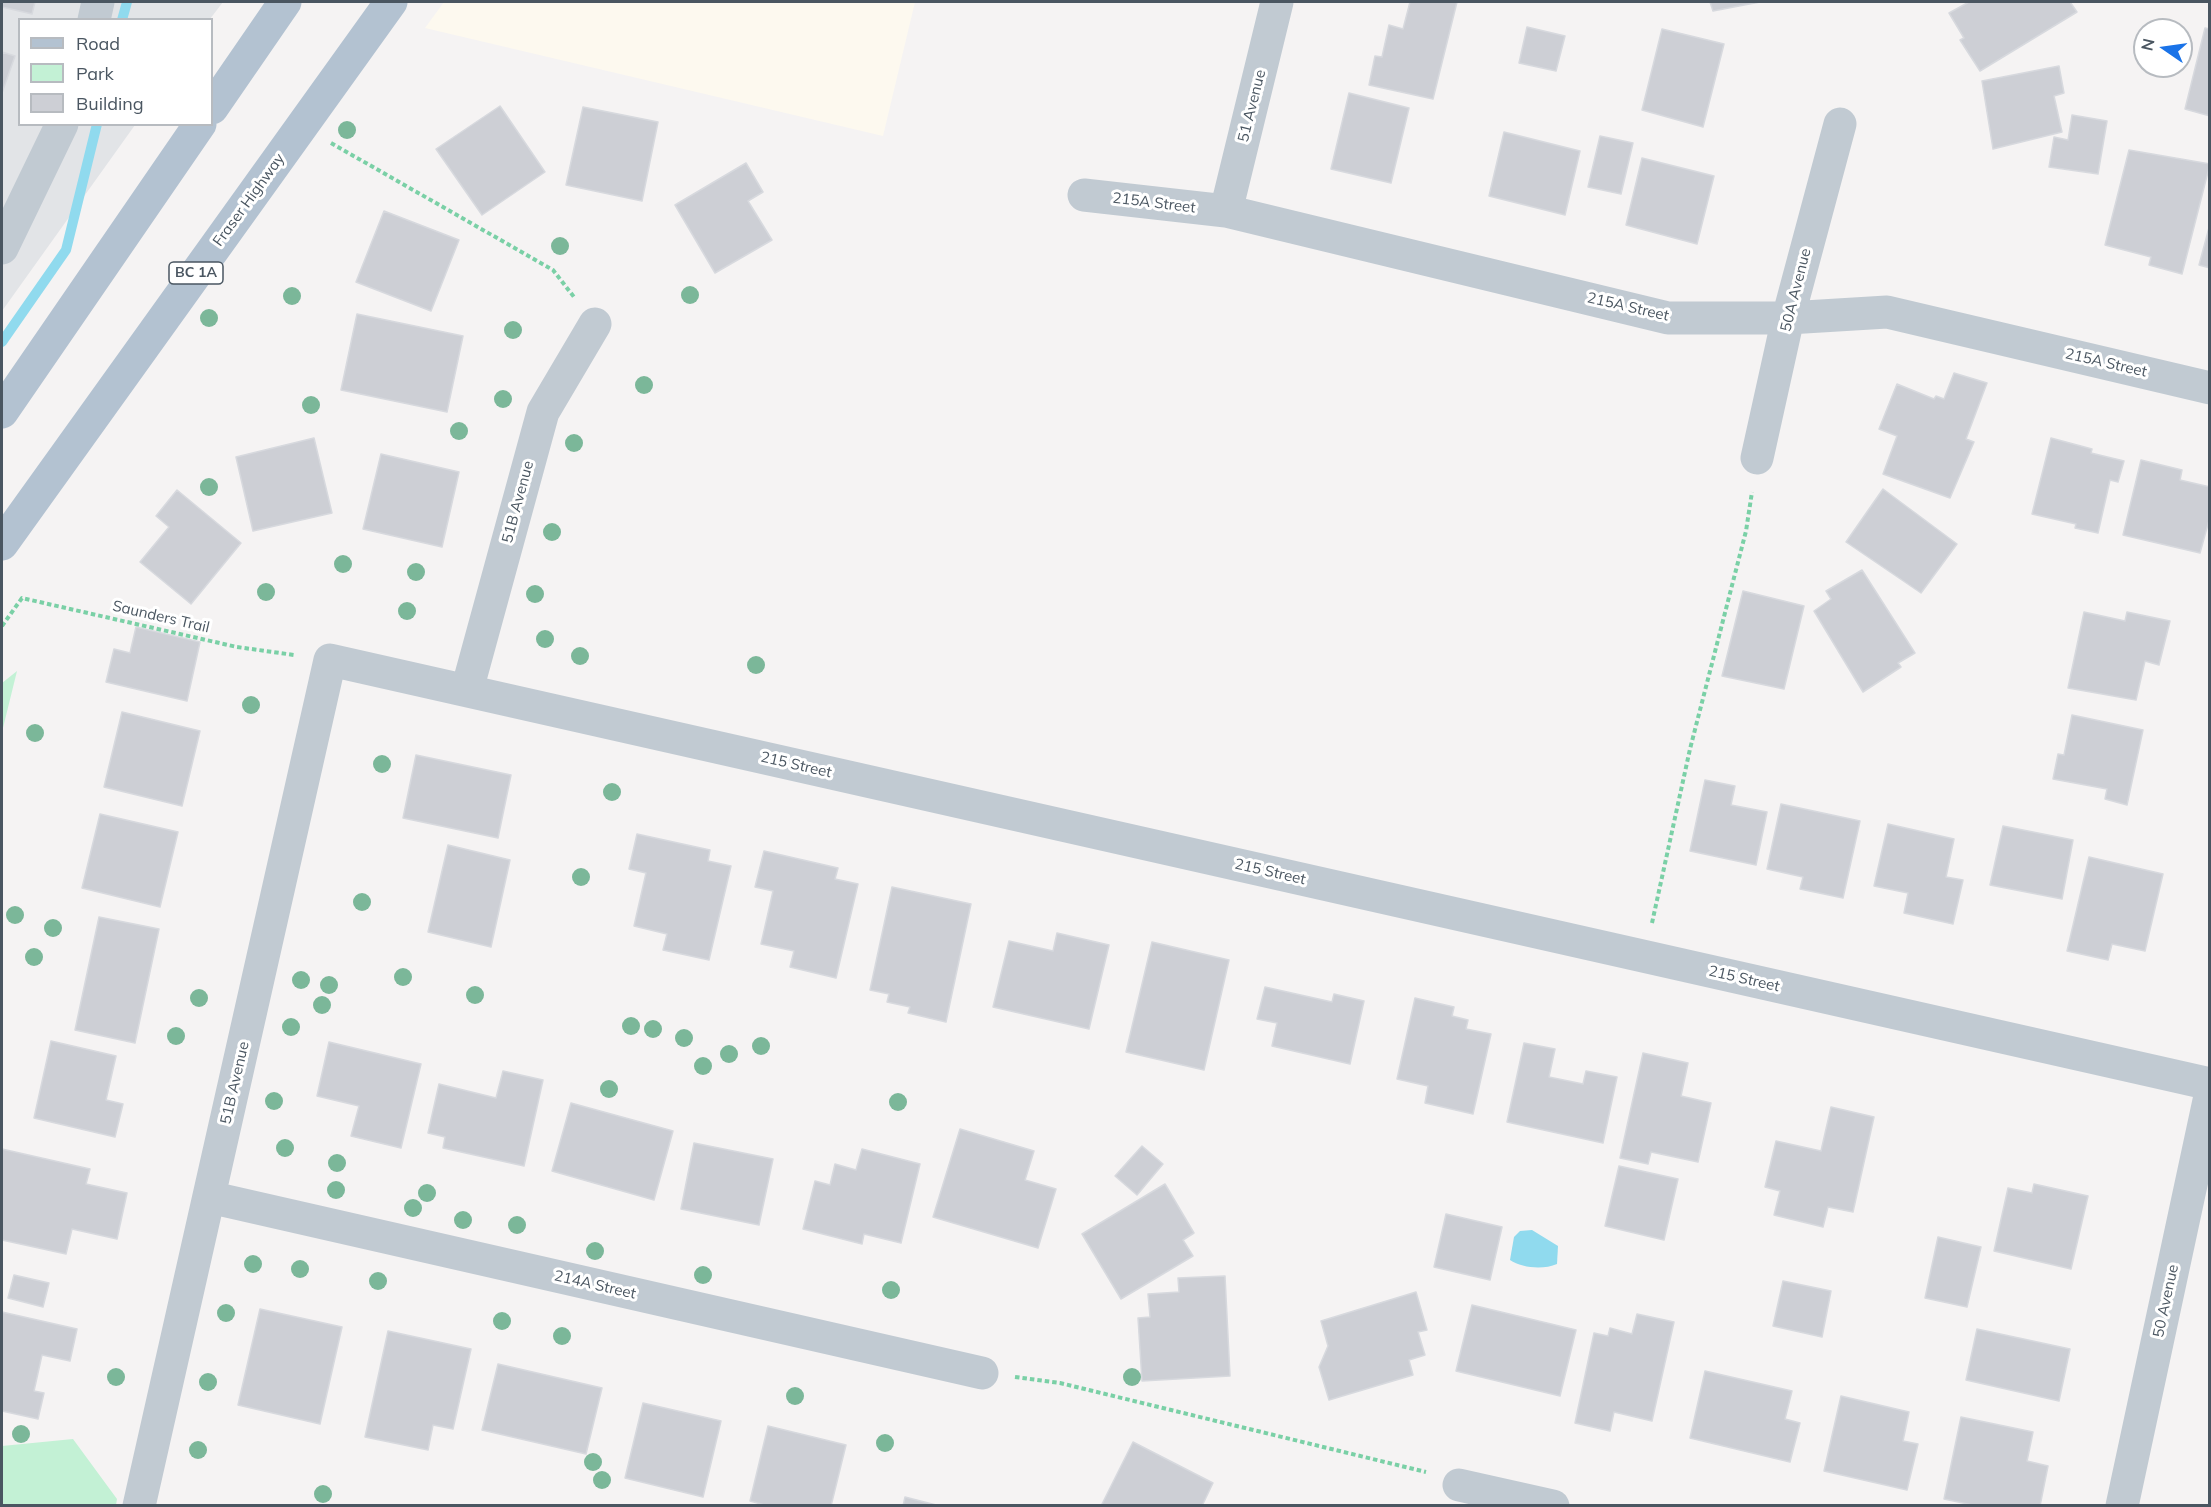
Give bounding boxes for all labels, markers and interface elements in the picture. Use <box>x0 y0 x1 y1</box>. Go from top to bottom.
legend <box>18 18 213 126</box>
north arrow <box>2133 18 2193 78</box>
text: Road <box>76 32 120 55</box>
text: N <box>2136 36 2159 53</box>
text: Park <box>76 62 114 85</box>
street label: 51 Avenue <box>1234 68 1270 144</box>
text: Building <box>76 92 144 115</box>
street label: Fraser Highway <box>209 150 289 250</box>
street label: 215A Street <box>1112 189 1196 217</box>
street label: 50A Avenue <box>1777 246 1815 334</box>
road number: BC 1A <box>169 262 223 284</box>
street label: 215A Street <box>1585 289 1671 325</box>
street label: 215A Street <box>2063 345 2149 381</box>
street label: 51B Avenue <box>498 459 538 545</box>
street label: Saunders Trail <box>111 597 211 637</box>
street label: 215 Street <box>759 748 833 782</box>
street label: 215 Street <box>1233 855 1307 889</box>
street label: 215 Street <box>1707 962 1781 996</box>
street label: 51B Avenue <box>217 1040 253 1126</box>
street label: 50 Avenue <box>2149 1263 2183 1339</box>
street label: 214A Street <box>552 1267 638 1303</box>

